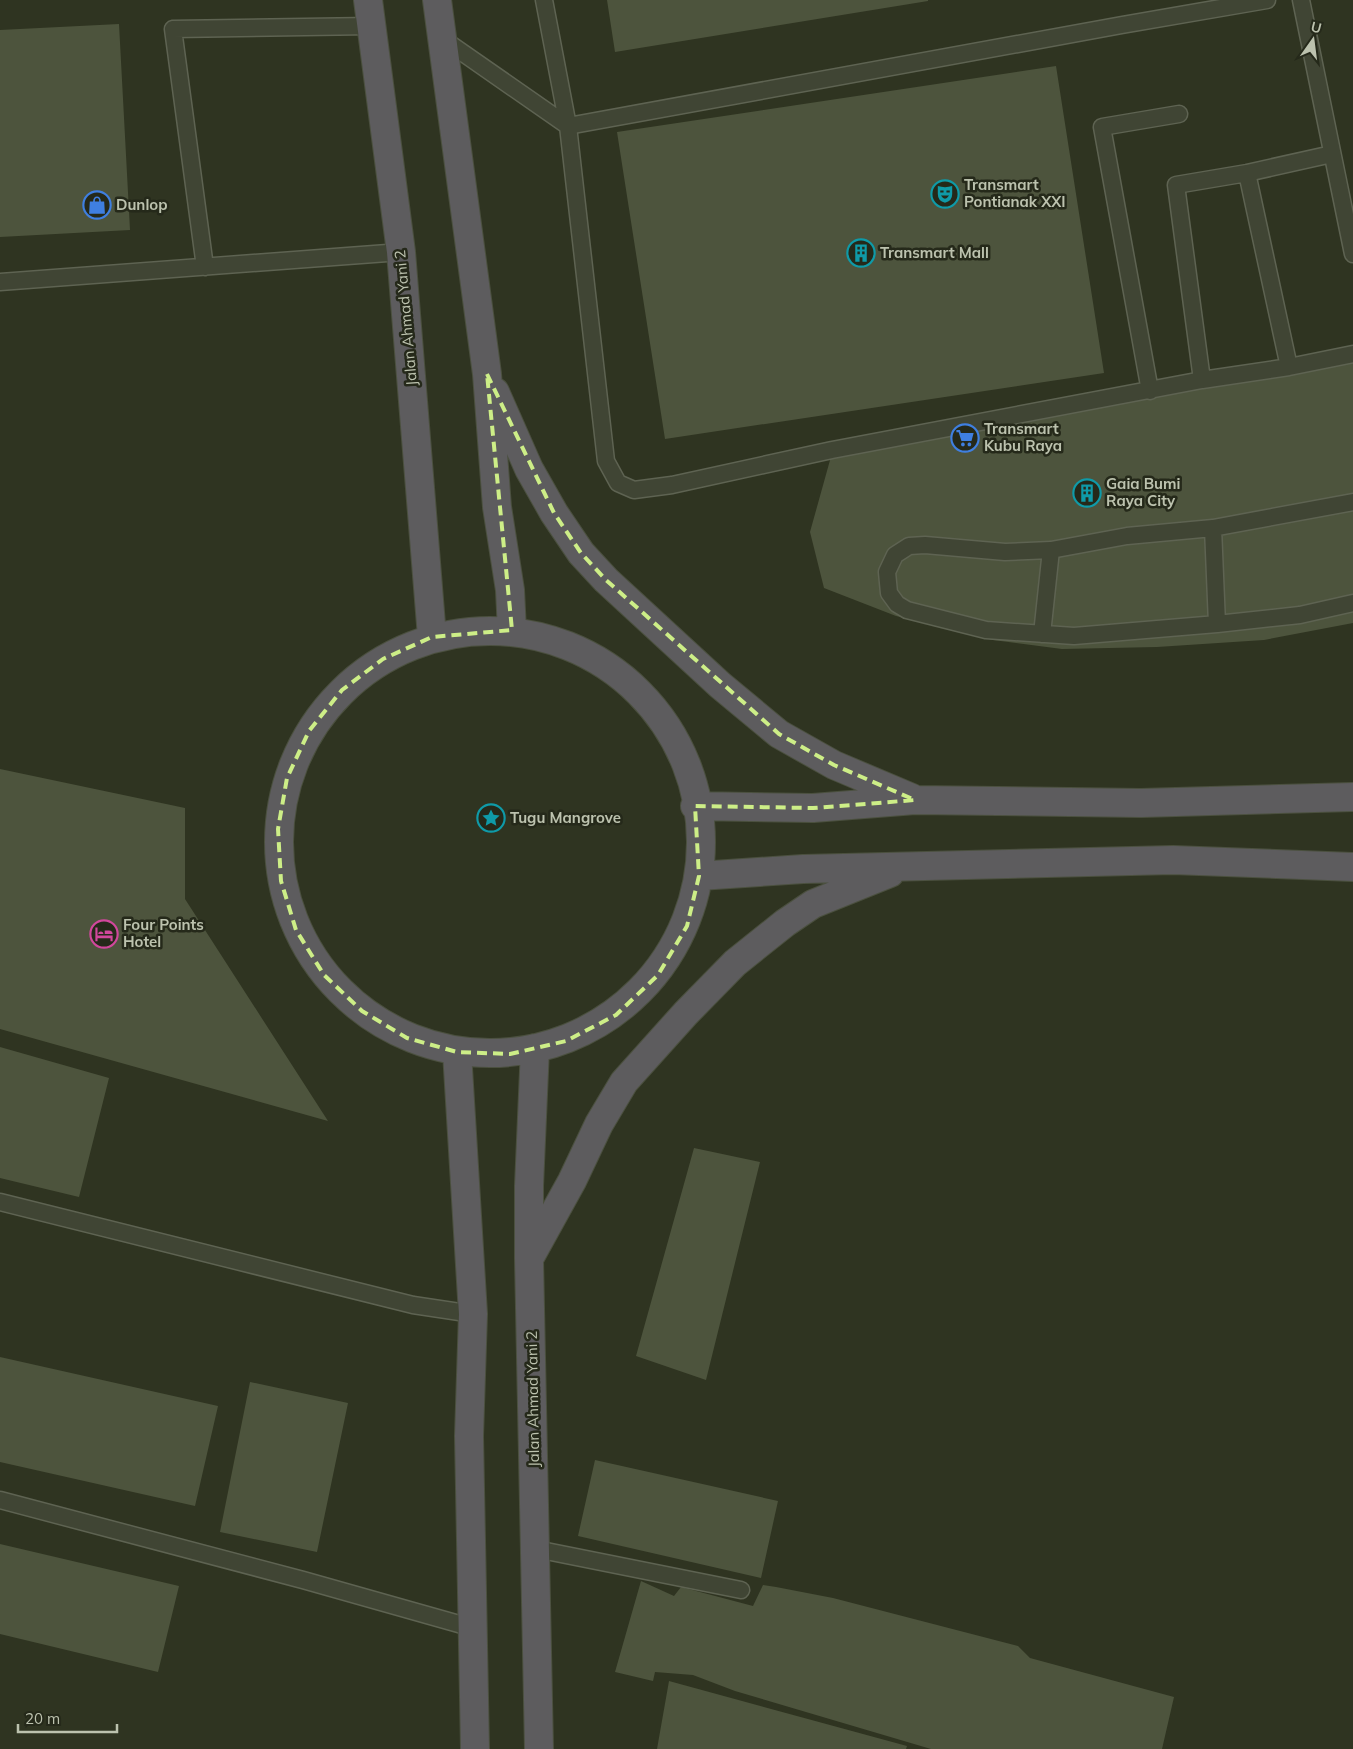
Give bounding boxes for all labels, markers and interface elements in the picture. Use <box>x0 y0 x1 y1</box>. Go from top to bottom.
north arrow <box>1288 15 1338 65</box>
text: U <box>1309 17 1323 37</box>
place label: Transmart Pontianak XXI <box>964 175 1066 211</box>
theatre icon: Transmart Pontianak XXI <box>930 179 960 209</box>
shop icon: Dunlop <box>82 190 112 220</box>
place label: Dunlop <box>116 195 168 214</box>
building icon: Transmart Mall <box>846 238 876 268</box>
place label: Transmart Mall <box>880 243 989 262</box>
street label: Jalan Ahmad Yani 2 <box>390 249 421 387</box>
place label: Transmart Kubu Raya <box>984 419 1062 455</box>
supermarket icon: Transmart Kubu Raya <box>950 423 980 453</box>
place label: Gaia Bumi Raya City <box>1106 474 1180 510</box>
building icon: Gaia Bumi Raya City <box>1072 478 1102 508</box>
place icon: Tugu Mangrove <box>476 803 506 833</box>
place label: Tugu Mangrove <box>510 808 621 827</box>
place label: Four Points Hotel <box>123 915 204 951</box>
hotel icon: Four Points Hotel <box>89 919 119 949</box>
street label: Jalan Ahmad Yani 2 <box>522 1331 543 1467</box>
scale bar <box>18 1702 116 1734</box>
text: 20 m <box>25 1709 60 1728</box>

